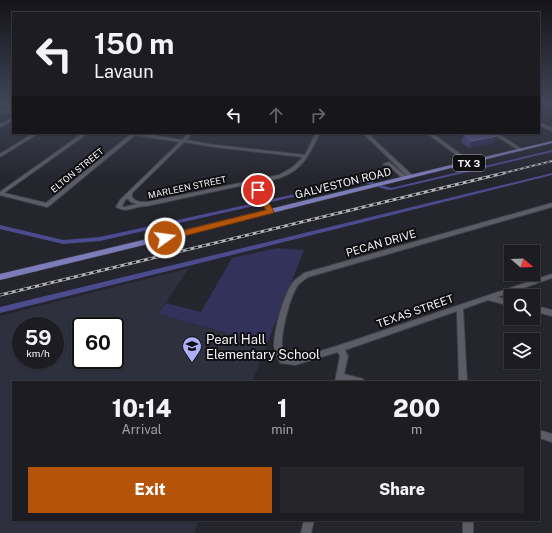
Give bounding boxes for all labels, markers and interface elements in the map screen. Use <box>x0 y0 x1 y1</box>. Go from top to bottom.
text: 150 m <box>94 27 174 60</box>
icon: left <box>28 28 80 80</box>
text: Lavaun <box>94 61 154 82</box>
icon: left <box>223 104 245 126</box>
icon: ahead <box>265 104 287 126</box>
icon: right <box>307 104 329 126</box>
street label: ELTON STREET <box>48 145 106 195</box>
road number: TX 3 <box>453 155 485 171</box>
street label: GALVESTON ROAD <box>294 165 393 201</box>
street label: MARLEEN STREET <box>147 173 228 201</box>
pin <box>241 173 275 207</box>
icon: arrive <box>247 179 269 201</box>
position arrow <box>144 217 186 259</box>
street label: PECAN DRIVE <box>345 227 418 259</box>
north arrow <box>504 245 540 281</box>
map controls <box>504 245 540 369</box>
button: search <box>504 289 540 325</box>
street label: TEXAS STREET <box>375 292 455 330</box>
speed limit sign: 60 <box>72 317 124 369</box>
text: 59 <box>25 326 51 350</box>
place label: Pearl Hall Elementary School <box>206 332 320 362</box>
button: layers <box>504 333 540 369</box>
school or university icon: Pearl Hall Elementary School <box>181 335 203 363</box>
text: km/h <box>26 347 50 359</box>
text: 10:14 <box>112 394 172 422</box>
text: 1 <box>277 394 288 422</box>
text: 200 <box>393 394 440 422</box>
text: Arrival <box>122 422 162 437</box>
text: min <box>271 422 293 437</box>
text: m <box>411 422 422 437</box>
button: Exit <box>28 467 272 513</box>
button: Share <box>280 467 524 513</box>

